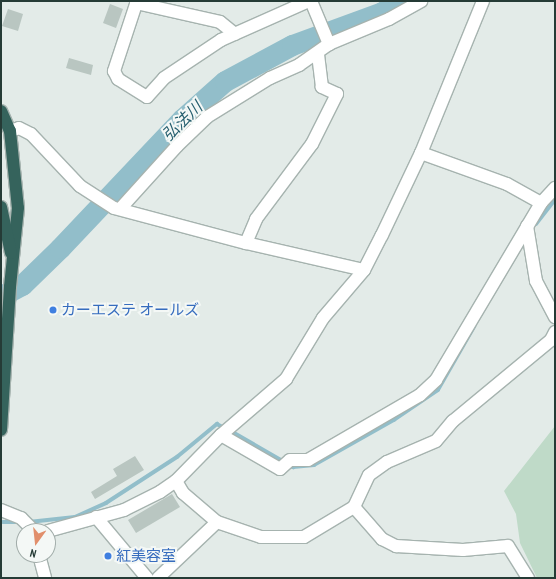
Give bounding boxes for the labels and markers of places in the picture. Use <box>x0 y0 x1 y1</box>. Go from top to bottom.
place label: カーエステ オールズ <box>61 301 199 319</box>
marker: カーエステ オールズ <box>48 305 58 315</box>
place label: 紅美容室 <box>116 547 176 565</box>
marker: 紅美容室 <box>103 551 113 561</box>

